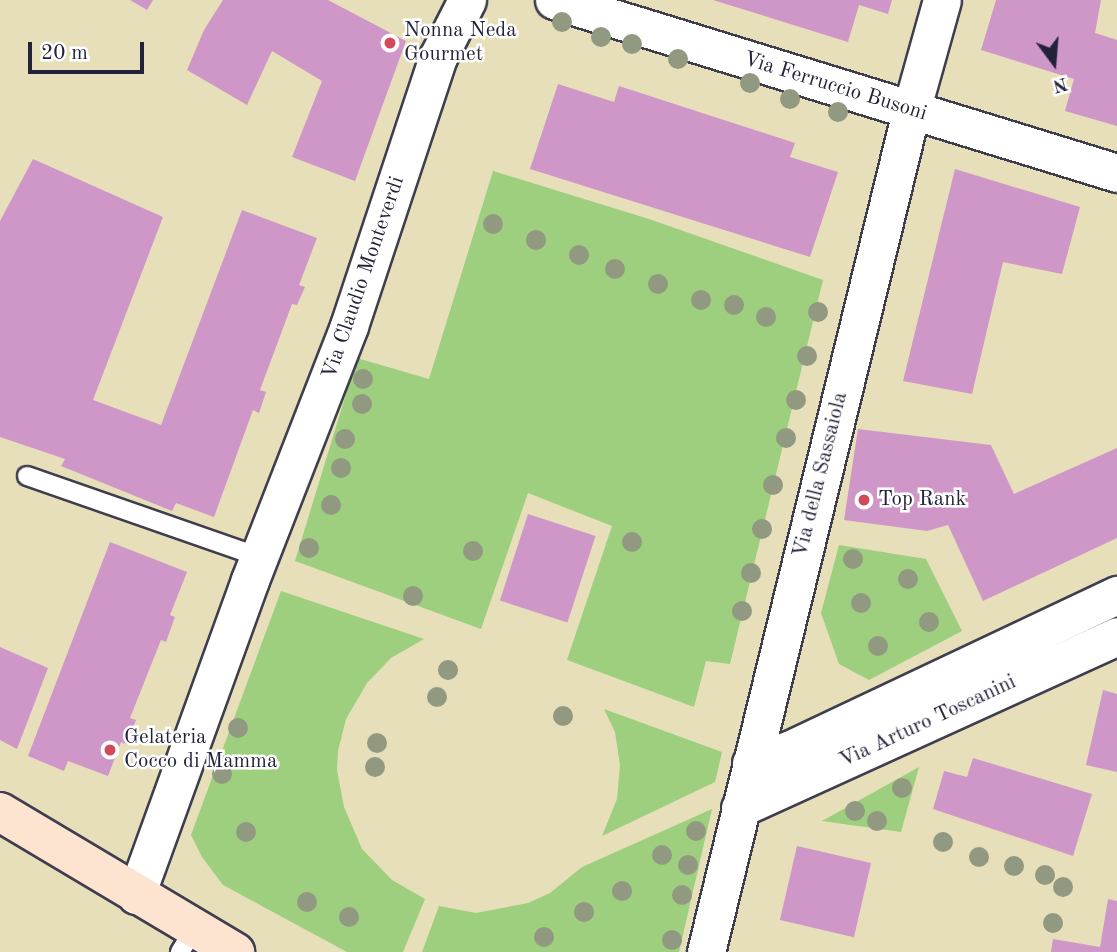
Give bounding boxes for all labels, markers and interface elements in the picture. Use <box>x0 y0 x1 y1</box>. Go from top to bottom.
place label: Nonna Neda Gourmet <box>404 18 517 68</box>
scale bar <box>32 28 147 72</box>
north arrow <box>1019 28 1089 98</box>
marker: Nonna Neda Gourmet <box>382 35 398 51</box>
text: 20 m <box>41 43 88 64</box>
street label: Via Ferruccio Busoni <box>740 47 930 127</box>
text: N <box>1050 73 1070 95</box>
street label: Via Claudio Monteverdi <box>317 173 411 383</box>
street label: Via della Sassaiola <box>788 390 854 560</box>
place label: Top Rank <box>878 487 966 513</box>
marker: Top Rank <box>856 492 872 508</box>
street label: Via Arturo Toscanini <box>836 670 1020 774</box>
place label: Gelateria Cocco di Mamma <box>124 725 277 775</box>
marker: Gelateria Cocco di Mamma <box>102 742 118 758</box>

